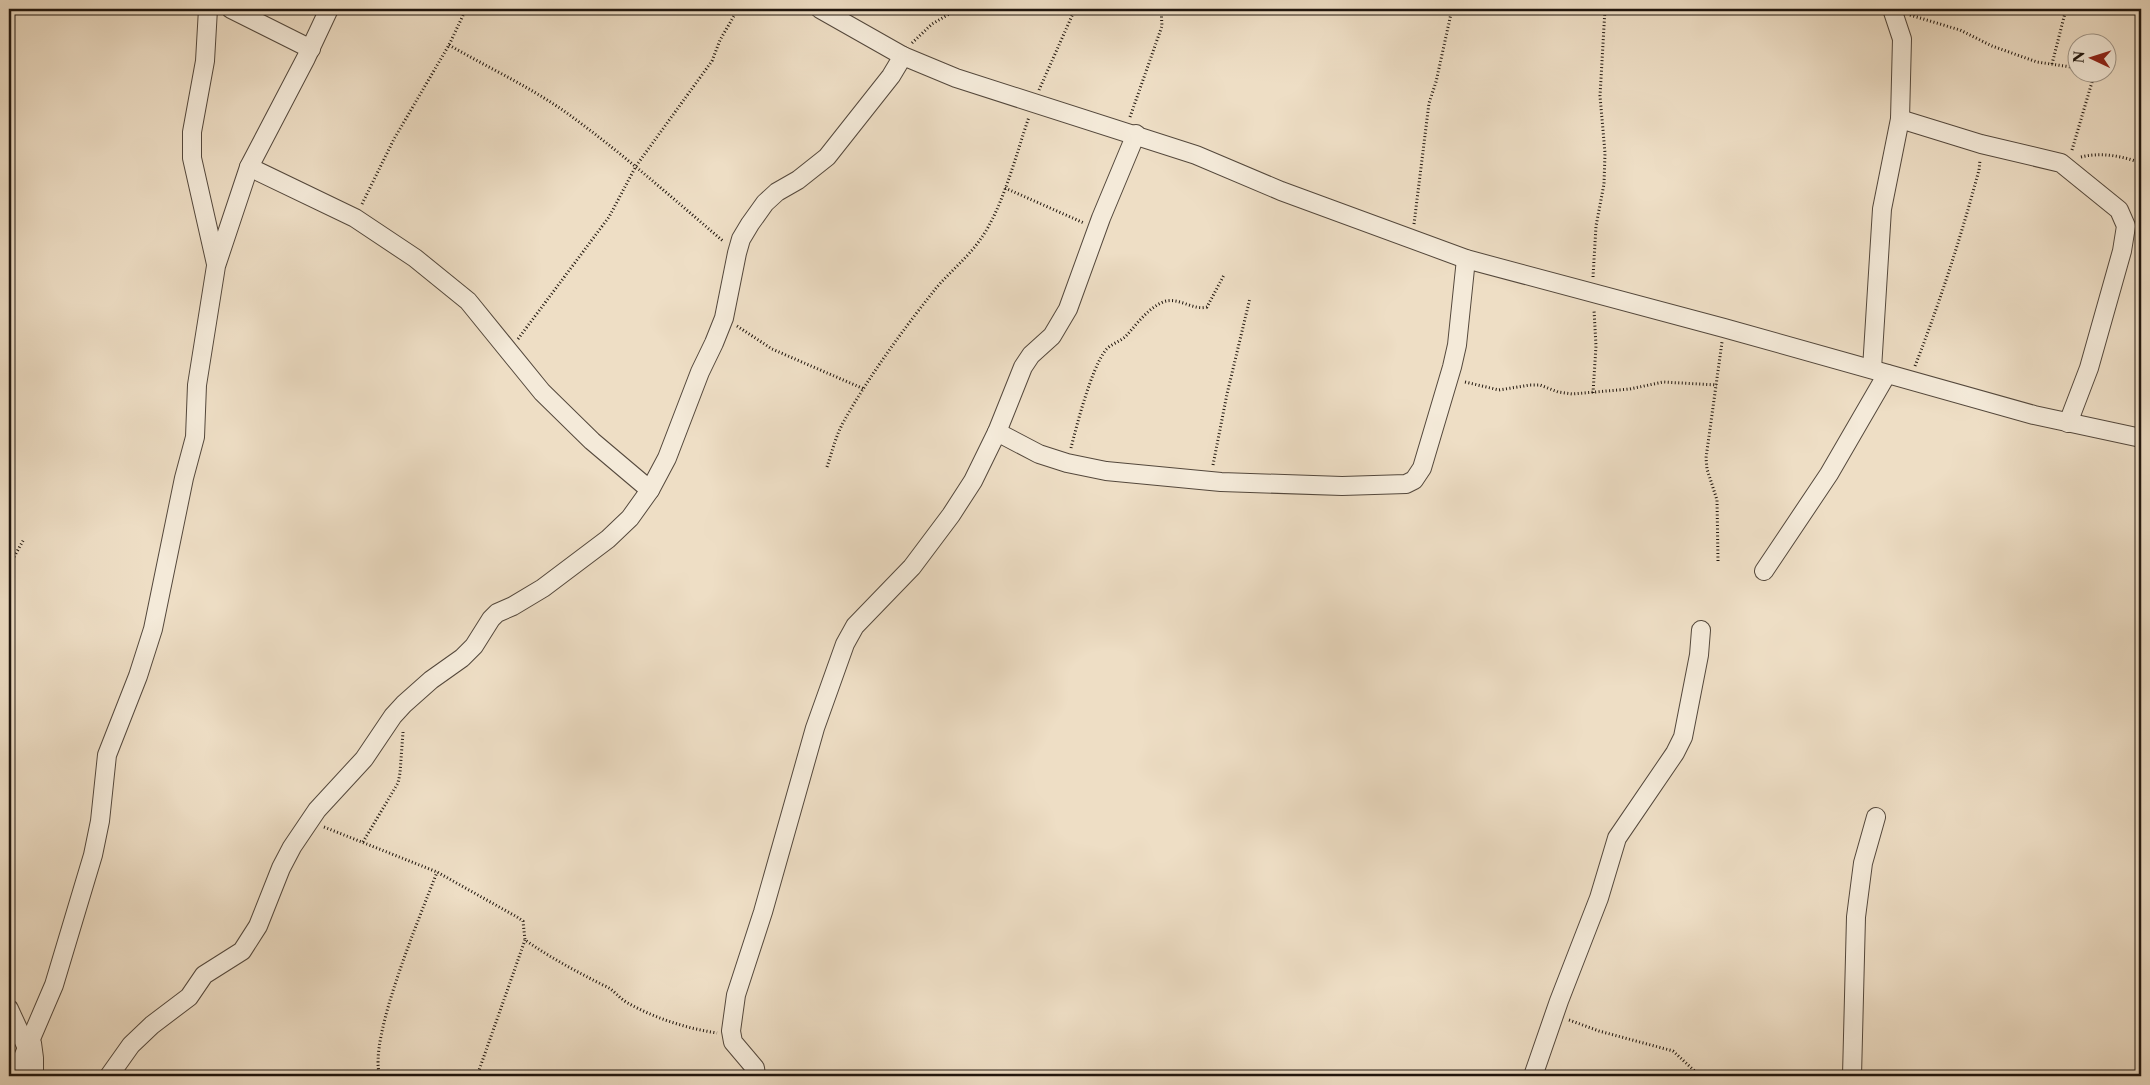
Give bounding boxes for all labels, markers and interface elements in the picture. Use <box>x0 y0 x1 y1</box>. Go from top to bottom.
north arrow <box>2068 32 2118 82</box>
text: N <box>2070 50 2088 64</box>

